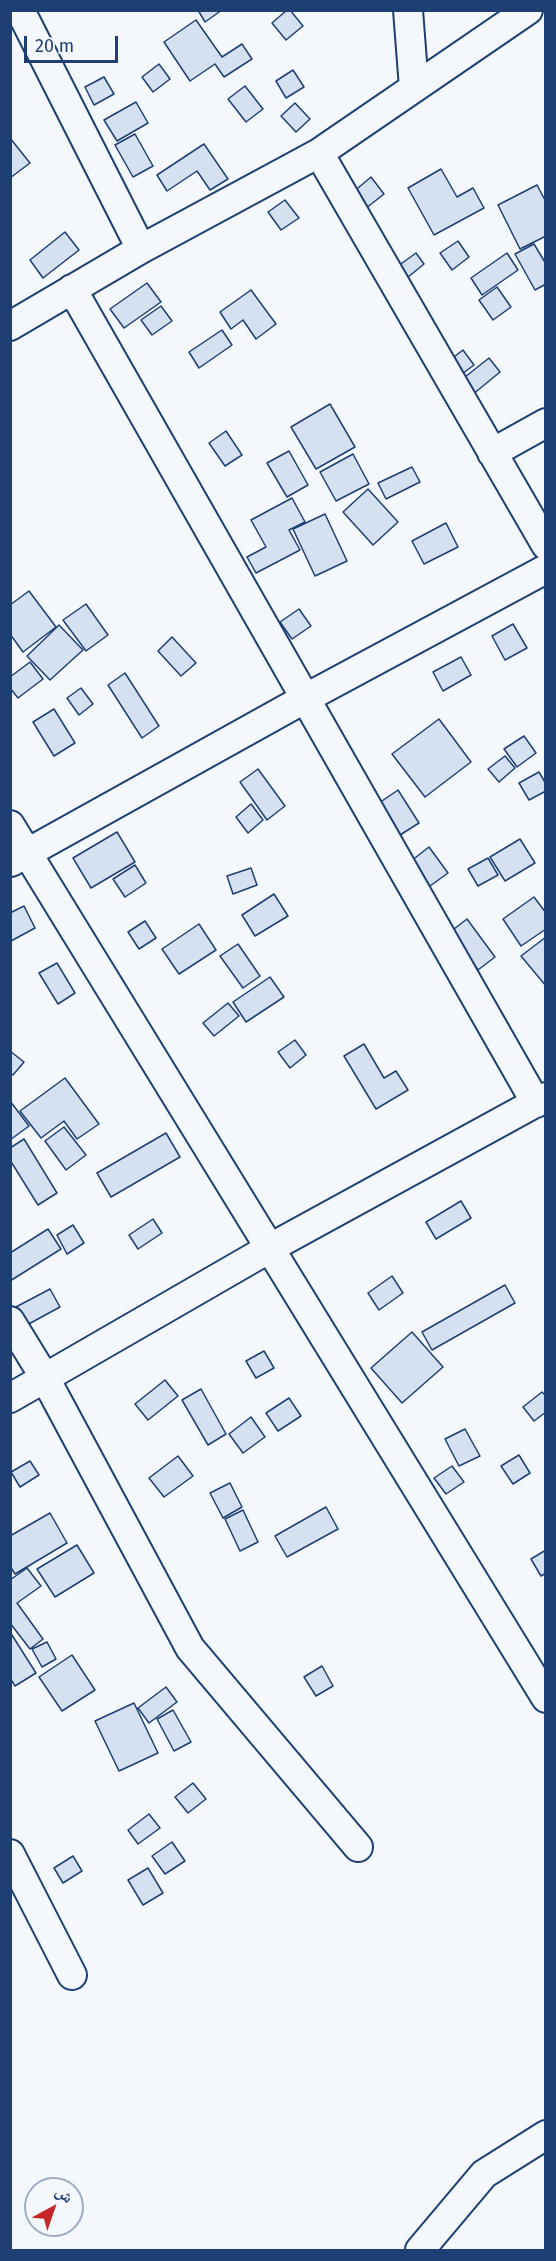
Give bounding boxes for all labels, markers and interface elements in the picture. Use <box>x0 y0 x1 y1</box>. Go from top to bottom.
scale bar <box>27 24 122 62</box>
text: 20 m <box>35 35 74 57</box>
north arrow <box>24 2177 84 2237</box>
text: ش <box>52 2182 77 2207</box>

